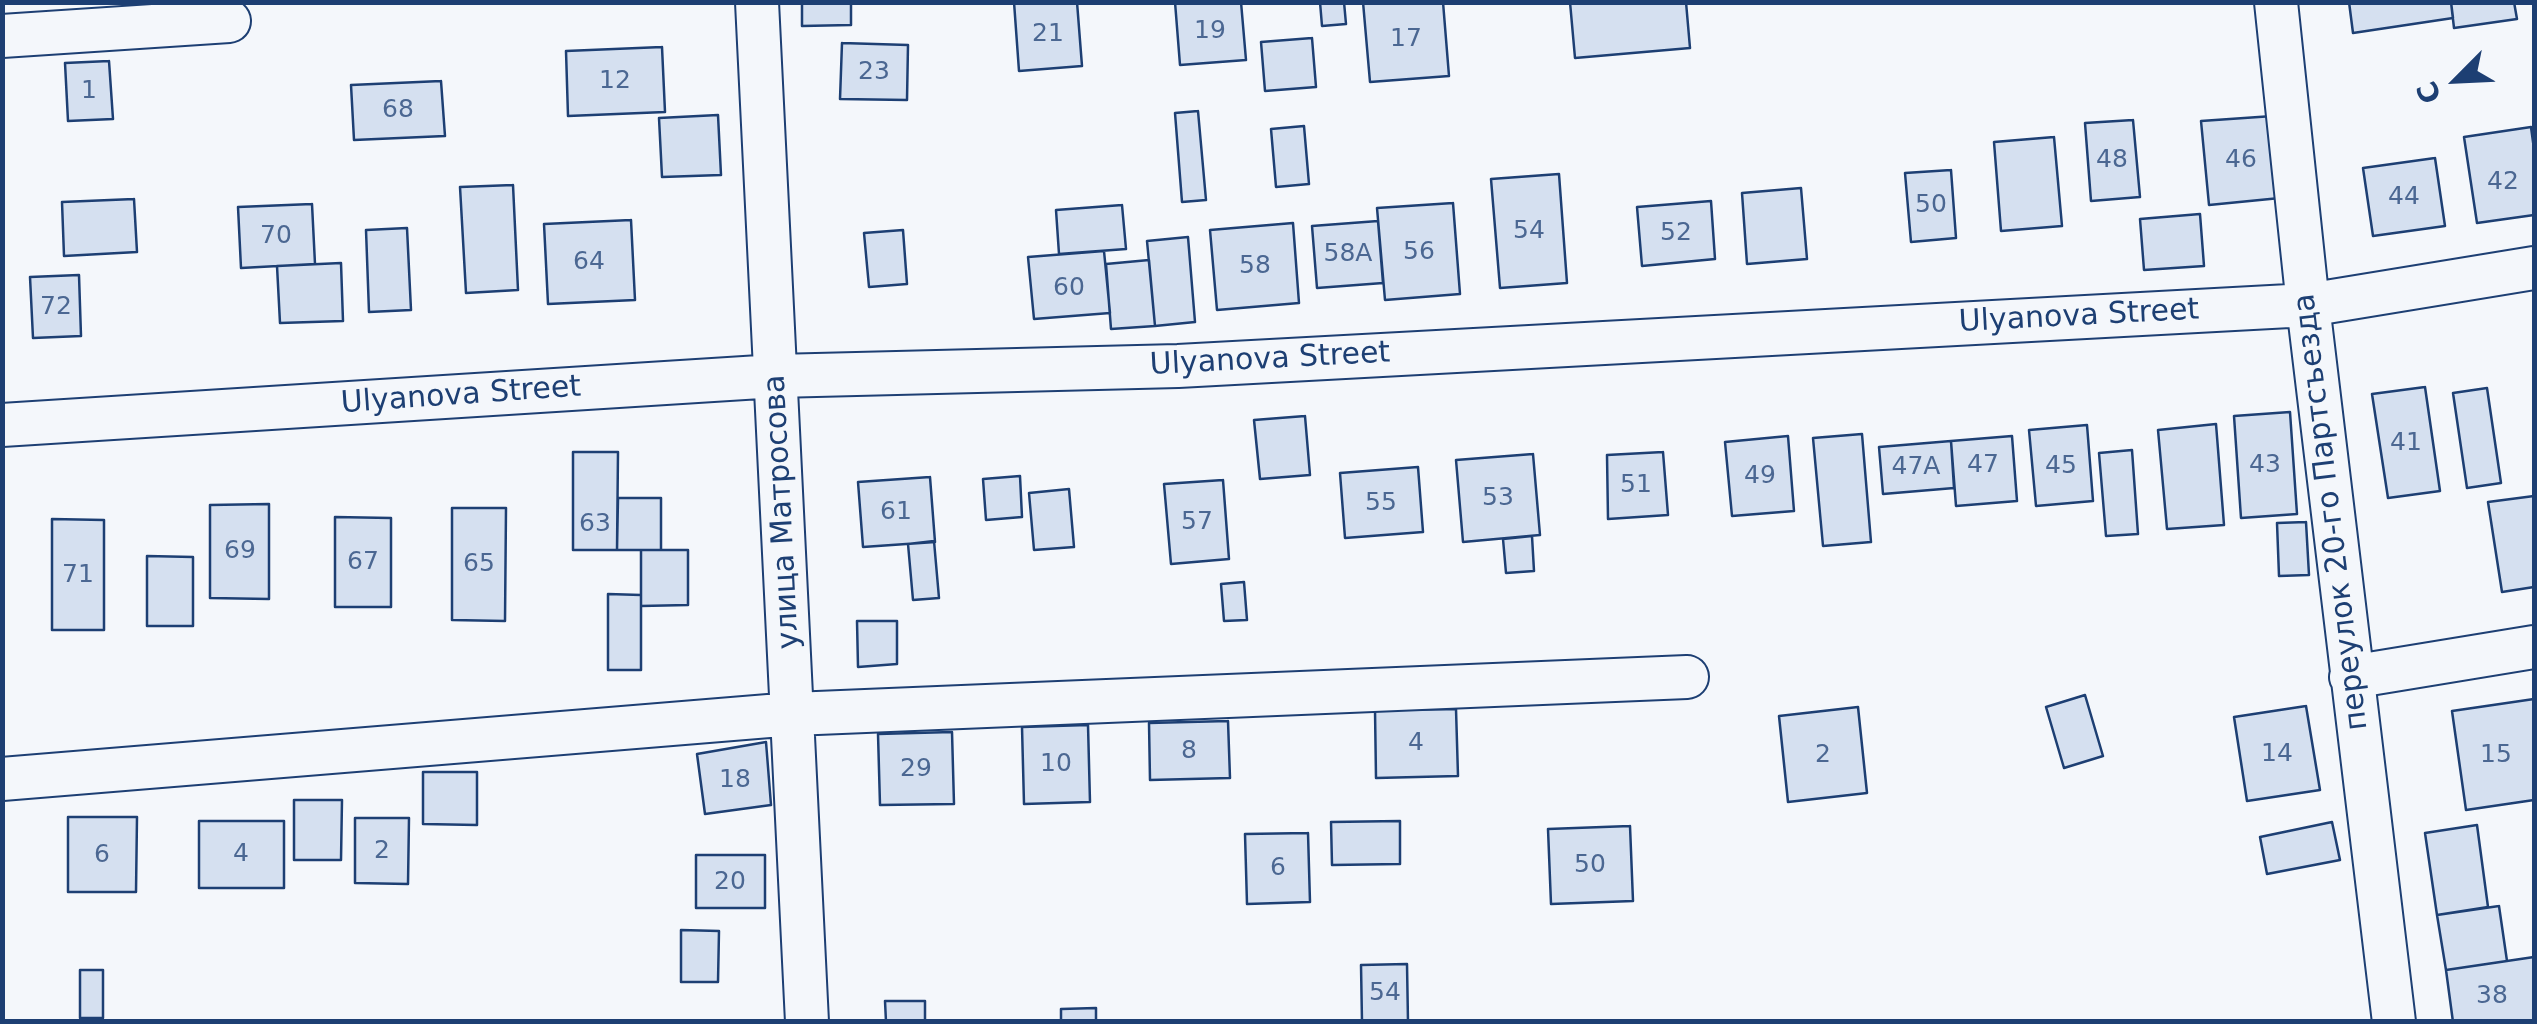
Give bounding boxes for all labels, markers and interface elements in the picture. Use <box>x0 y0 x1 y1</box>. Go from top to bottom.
house number: 19 <box>1194 16 1226 46</box>
house number: 21 <box>1032 19 1064 49</box>
house number: 17 <box>1390 24 1422 54</box>
north arrow <box>2407 30 2507 130</box>
house number: 23 <box>858 57 890 87</box>
house number: 12 <box>599 66 631 96</box>
house number: 1 <box>81 76 97 106</box>
text: С <box>2410 76 2448 109</box>
house number: 68 <box>382 95 414 125</box>
house number: 48 <box>2096 145 2128 175</box>
house number: 46 <box>2225 145 2257 175</box>
house number: 42 <box>2487 167 2519 197</box>
house number: 44 <box>2388 182 2420 212</box>
house number: 50 <box>1915 190 1947 220</box>
house number: 54 <box>1513 216 1545 246</box>
house number: 52 <box>1660 218 1692 248</box>
house number: 70 <box>260 221 292 251</box>
house number: 56 <box>1403 237 1435 267</box>
house number: 58А <box>1324 239 1372 269</box>
house number: 64 <box>573 247 605 277</box>
house number: 58 <box>1239 251 1271 281</box>
house number: 60 <box>1053 273 1085 303</box>
house number: 72 <box>40 292 72 322</box>
street label: переулок 20-го Партсъезда <box>2287 292 2377 732</box>
street label: Ulyanova Street <box>1958 293 2200 341</box>
street label: Ulyanova Street <box>1149 336 1391 384</box>
street label: Ulyanova Street <box>340 370 582 422</box>
street label: улица Матросова <box>758 374 808 650</box>
house number: 41 <box>2390 428 2422 458</box>
house number: 47 <box>1967 450 1999 480</box>
house number: 43 <box>2249 450 2281 480</box>
house number: 45 <box>2045 451 2077 481</box>
house number: 47А <box>1892 452 1940 482</box>
house number: 49 <box>1744 461 1776 491</box>
house number: 51 <box>1620 470 1652 500</box>
house number: 53 <box>1482 483 1514 513</box>
house number: 55 <box>1365 488 1397 518</box>
house number: 61 <box>880 497 912 527</box>
house number: 57 <box>1181 507 1213 537</box>
house number: 63 <box>579 509 611 539</box>
house number: 69 <box>224 536 256 566</box>
house number: 67 <box>347 547 379 577</box>
house number: 65 <box>463 549 495 579</box>
house number: 71 <box>62 560 94 590</box>
house number: 4 <box>1408 728 1424 758</box>
house number: 8 <box>1181 736 1197 766</box>
house number: 14 <box>2261 739 2293 769</box>
house number: 2 <box>1815 740 1831 770</box>
house number: 15 <box>2480 740 2512 770</box>
house number: 10 <box>1040 749 1072 779</box>
house number: 29 <box>900 754 932 784</box>
house number: 18 <box>719 765 751 795</box>
house number: 2 <box>374 836 390 866</box>
house number: 4 <box>233 839 249 869</box>
house number: 6 <box>94 840 110 870</box>
house number: 50 <box>1574 850 1606 880</box>
house number: 6 <box>1270 853 1286 883</box>
house number: 20 <box>714 867 746 897</box>
house number: 54 <box>1369 978 1401 1008</box>
house number: 38 <box>2476 981 2508 1011</box>

